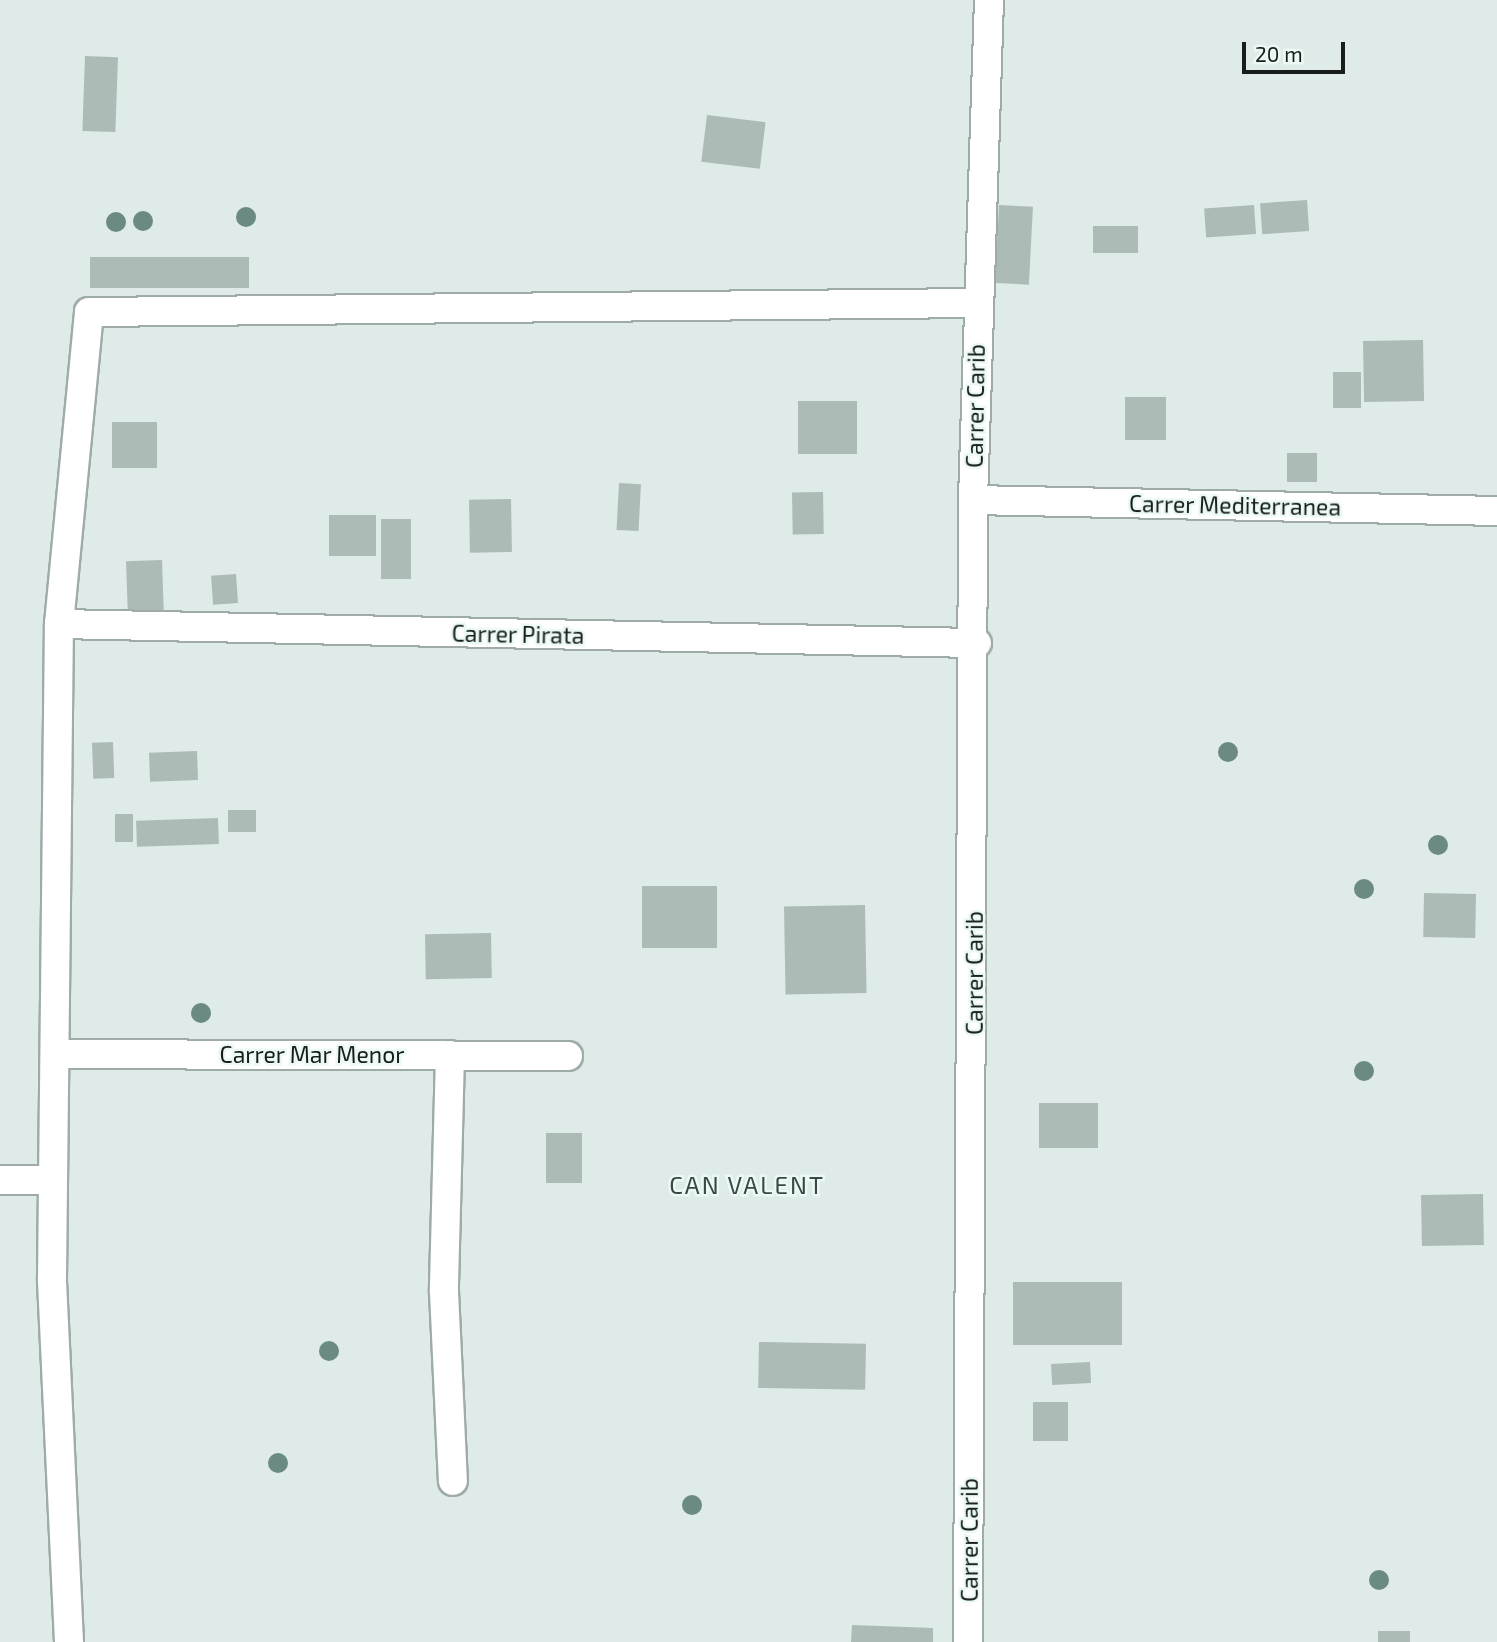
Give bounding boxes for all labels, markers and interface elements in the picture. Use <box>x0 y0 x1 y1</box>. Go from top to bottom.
scale bar <box>1245 28 1348 72</box>
text: 20 m <box>1255 41 1303 66</box>
street label: Carrer Carib <box>960 344 990 468</box>
street label: Carrer Mediterranea <box>1129 489 1341 521</box>
street label: Carrer Pirata <box>451 619 585 649</box>
street label: Carrer Carib <box>960 911 988 1035</box>
street label: Carrer Mar Menor <box>219 1040 405 1068</box>
district label: CAN VALENT <box>670 1171 824 1199</box>
street label: Carrer Carib <box>955 1478 983 1602</box>

